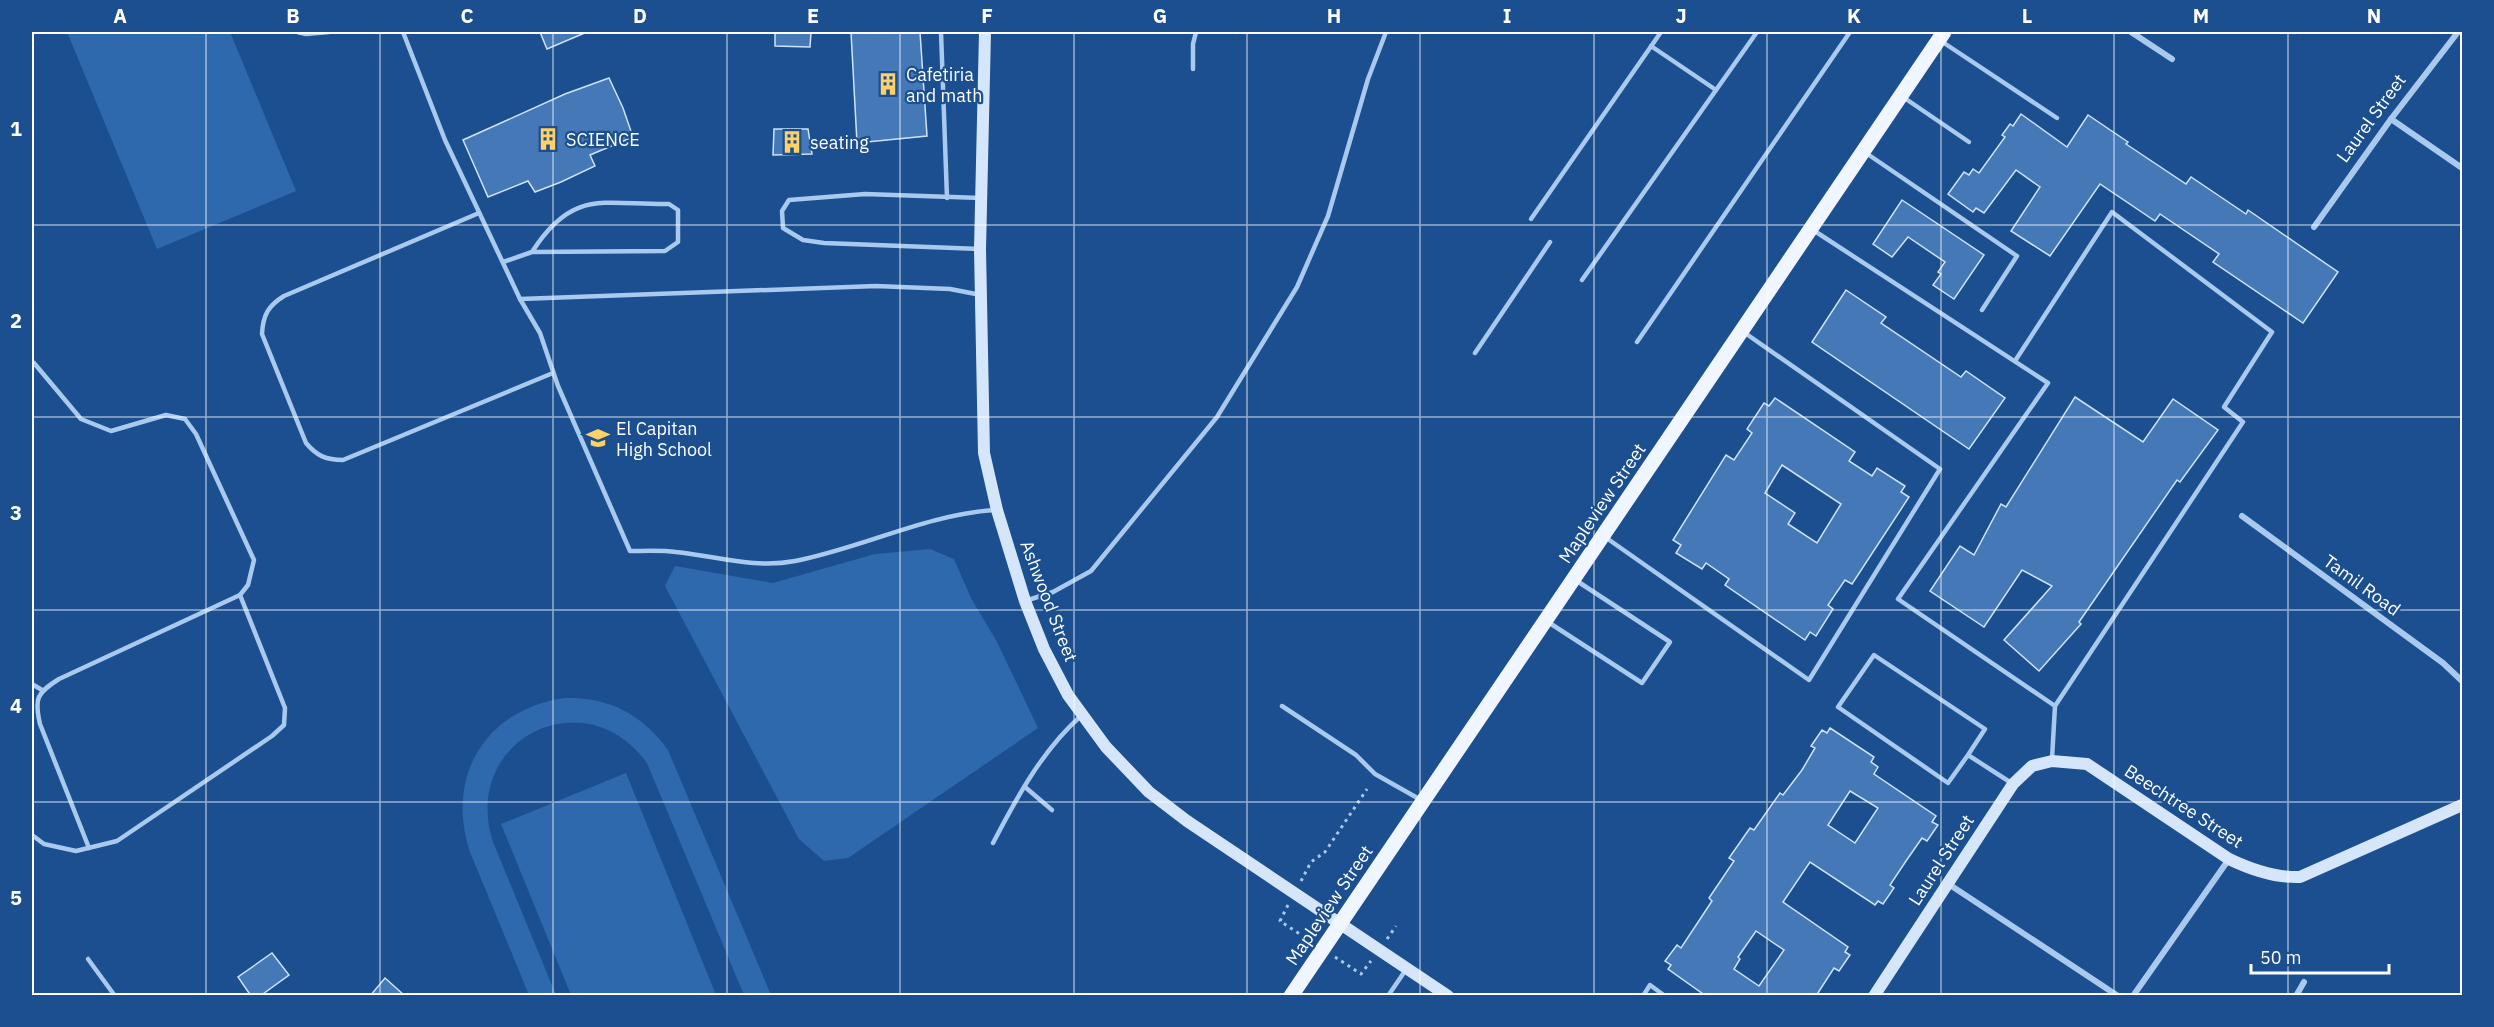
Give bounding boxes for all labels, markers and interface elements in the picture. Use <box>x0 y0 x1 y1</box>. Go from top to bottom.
text: A <box>113 2 127 29</box>
text: B <box>286 2 300 29</box>
text: C <box>460 2 474 29</box>
text: D <box>633 2 647 29</box>
text: E <box>807 2 819 29</box>
text: F <box>981 2 993 29</box>
text: G <box>1153 2 1167 29</box>
text: H <box>1327 2 1341 29</box>
text: I <box>1503 2 1511 29</box>
text: J <box>1675 2 1687 29</box>
text: K <box>1847 2 1861 29</box>
text: L <box>2022 2 2032 29</box>
text: M <box>2193 2 2209 29</box>
text: N <box>2367 2 2381 29</box>
place label: Cafetiria and math <box>906 63 982 107</box>
street label: Laurel Street <box>2331 69 2411 167</box>
building icon: Cafetiria and math <box>875 71 901 97</box>
text: 1 <box>10 115 22 142</box>
building icon: SCIENCE <box>535 126 561 152</box>
place label: SCIENCE <box>566 128 640 151</box>
building icon: seating <box>779 129 805 155</box>
place label: seating <box>810 131 869 154</box>
text: 2 <box>10 307 22 334</box>
place label: El Capitan High School <box>616 417 712 461</box>
school or university icon: El Capitan High School <box>585 425 611 451</box>
street label: Mapleview Street <box>1553 439 1651 567</box>
text: 3 <box>10 499 22 526</box>
street label: Ashwood Street <box>1015 537 1083 665</box>
street label: Tamil Road <box>2319 549 2405 621</box>
text: 4 <box>10 692 22 719</box>
street label: Beechtree Street <box>2120 759 2248 853</box>
street label: Laurel Street <box>1903 810 1979 910</box>
street label: Mapleview Street <box>1280 841 1378 969</box>
text: 5 <box>10 884 22 911</box>
scale bar <box>2251 937 2389 975</box>
text: 50 m <box>2260 946 2302 969</box>

